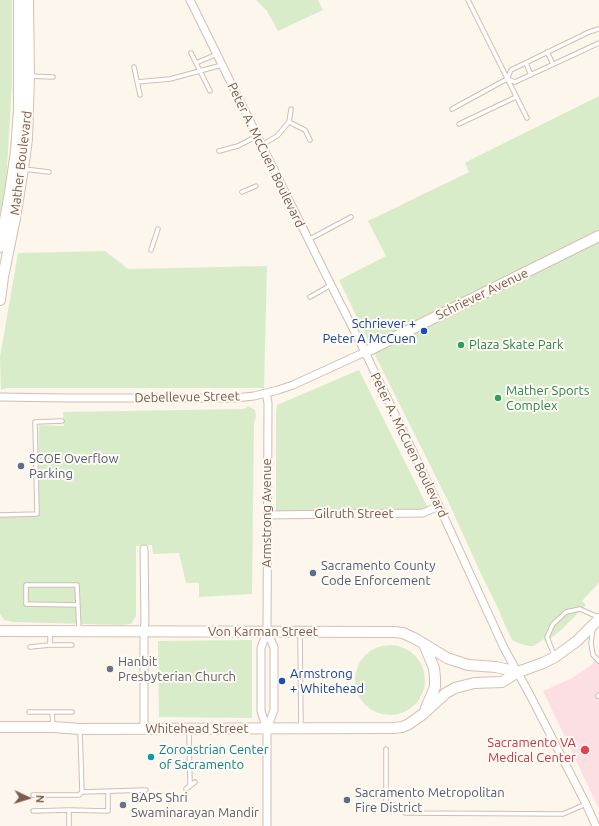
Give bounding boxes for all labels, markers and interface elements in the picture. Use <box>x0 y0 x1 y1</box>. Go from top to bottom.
street label: Peter A. McCuen Boulevard <box>224 80 308 230</box>
street label: Mather Boulevard <box>7 110 35 216</box>
street label: Schriever Avenue <box>433 265 531 323</box>
place label: Schriever + Peter A McCuen <box>323 316 416 347</box>
marker: Schriever + Peter A McCuen <box>419 326 429 336</box>
place label: Plaza Skate Park <box>469 337 564 353</box>
marker: Plaza Skate Park <box>456 340 466 350</box>
street label: Peter A. McCuen Boulevard <box>367 370 451 520</box>
place label: Mather Sports Complex <box>506 383 589 414</box>
street label: Debellevue Street <box>134 388 240 406</box>
marker: Mather Sports Complex <box>493 393 503 403</box>
place label: SCOE Overflow Parking <box>29 451 119 482</box>
street label: Armstrong Avenue <box>259 458 275 568</box>
marker: SCOE Overflow Parking <box>16 461 26 471</box>
street label: Gilruth Street <box>314 506 394 522</box>
place label: Sacramento County Code Enforcement <box>321 558 435 589</box>
marker: Sacramento County Code Enforcement <box>308 568 318 578</box>
street label: Von Karman Street <box>208 624 318 640</box>
place label: Hanbit Presbyterian Church <box>118 654 236 685</box>
marker: Hanbit Presbyterian Church <box>105 664 115 674</box>
place label: Armstrong + Whitehead <box>290 666 364 697</box>
marker: Armstrong + Whitehead <box>277 676 287 686</box>
street label: Whitehead Street <box>145 721 249 737</box>
place label: Sacramento VA Medical Center <box>487 735 576 766</box>
place label: Zoroastrian Center of Sacramento <box>159 742 269 773</box>
marker: Sacramento VA Medical Center <box>579 744 591 756</box>
marker: Zoroastrian Center of Sacramento <box>146 752 156 762</box>
north arrow <box>8 778 48 818</box>
place label: Sacramento Metropolitan Fire District <box>355 785 505 816</box>
place label: BAPS Shri Swaminarayan Mandir <box>131 790 259 821</box>
text: N <box>34 794 46 803</box>
marker: Sacramento Metropolitan Fire District <box>342 795 352 805</box>
marker: BAPS Shri Swaminarayan Mandir <box>118 800 128 810</box>

